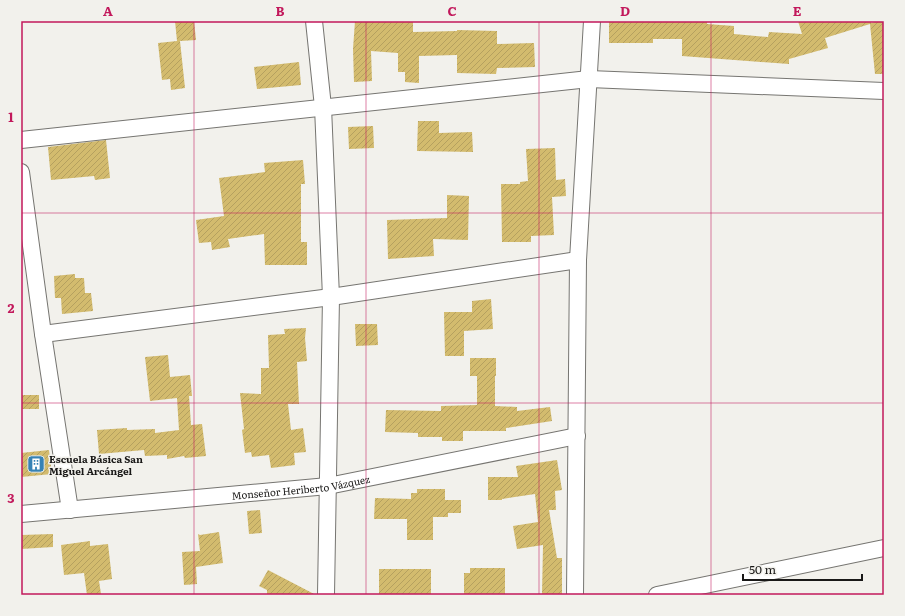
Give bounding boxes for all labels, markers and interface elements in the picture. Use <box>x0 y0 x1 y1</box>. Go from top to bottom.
text: A <box>103 1 113 20</box>
text: B <box>276 1 285 20</box>
text: C <box>447 1 457 20</box>
text: D <box>620 1 630 20</box>
text: E <box>793 1 802 20</box>
text: 1 <box>8 107 14 126</box>
text: 2 <box>8 298 15 317</box>
place label: Escuela Básica San Miguel Arcángel <box>49 451 143 478</box>
building icon: Escuela Básica San Miguel Arcángel <box>26 454 46 474</box>
street label: Monseñor Heriberto Vázquez <box>231 470 371 502</box>
text: 3 <box>7 488 15 507</box>
scale bar <box>743 556 862 582</box>
text: 50 m <box>749 560 776 578</box>

